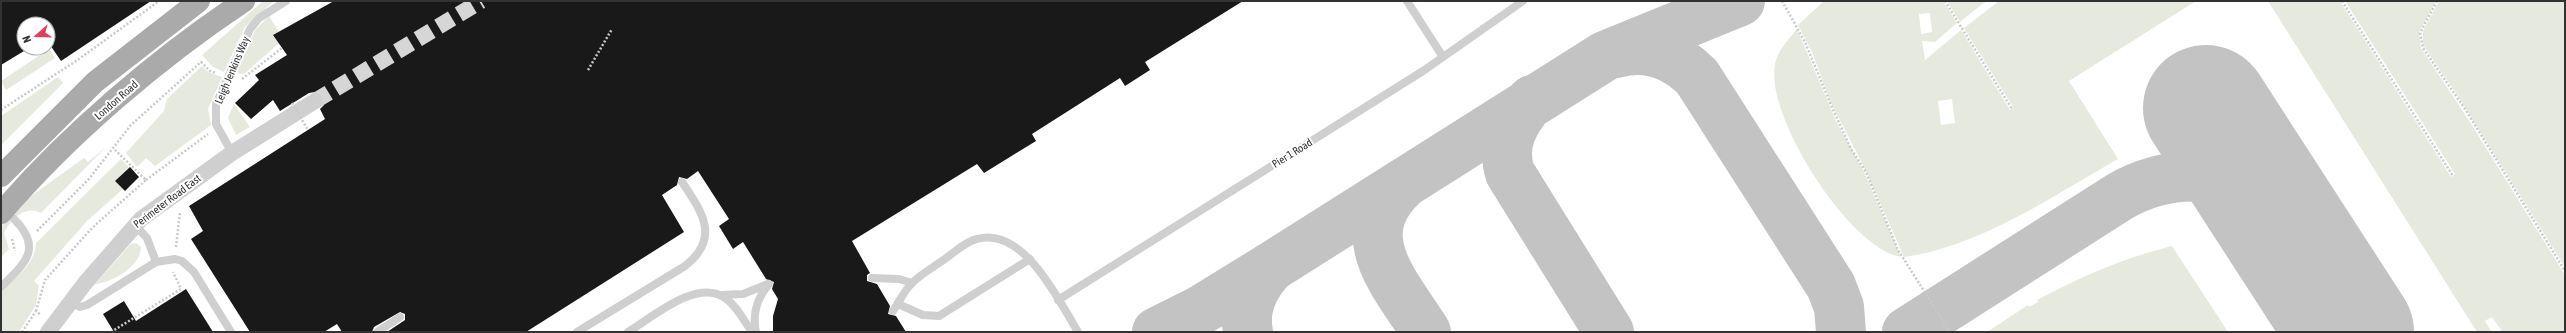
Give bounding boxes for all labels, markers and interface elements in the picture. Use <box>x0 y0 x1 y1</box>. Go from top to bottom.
north arrow <box>16 16 56 56</box>
text: N <box>20 34 33 45</box>
street label: Leigh Jenkins Way <box>212 34 252 106</box>
street label: London Road <box>92 78 140 122</box>
street label: Pier 1 Road <box>1270 136 1314 170</box>
street label: Perimeter Road East <box>131 172 203 230</box>

